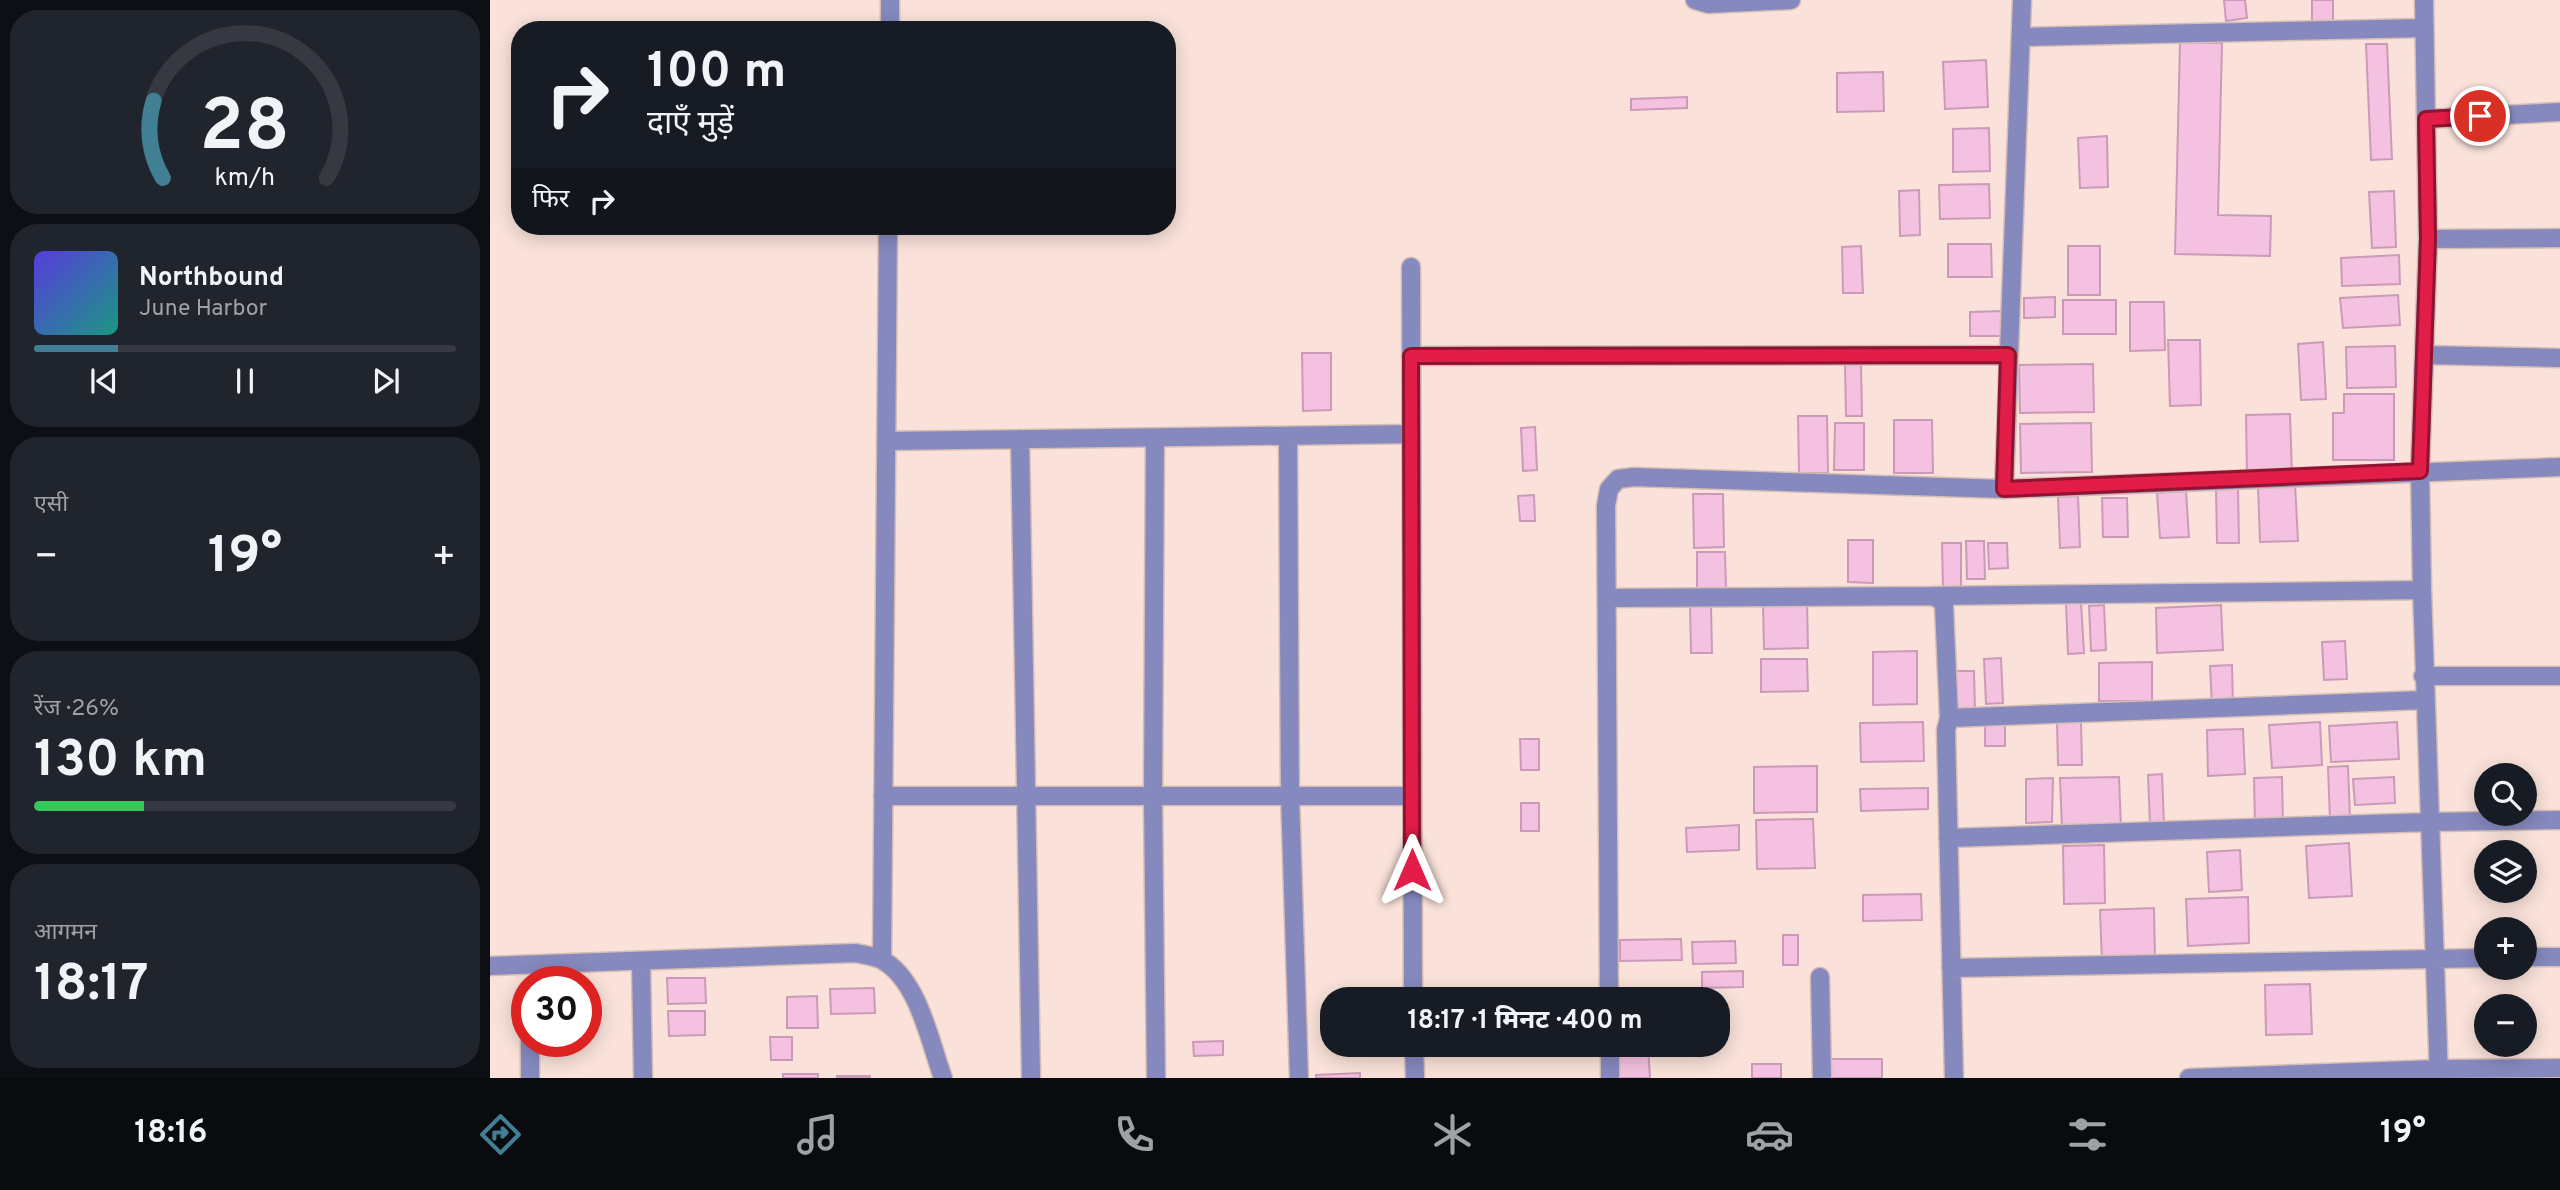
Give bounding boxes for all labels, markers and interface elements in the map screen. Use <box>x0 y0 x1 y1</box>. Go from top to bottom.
text: 100 m <box>647 43 786 105</box>
icon: right <box>532 49 623 140</box>
text: 28 <box>200 84 290 176</box>
pin <box>2450 86 2510 146</box>
icon: arrive <box>2461 97 2499 135</box>
text: दाएँ मुड़ें <box>647 105 734 145</box>
text: km/h <box>215 163 275 195</box>
icon: right <box>583 182 621 220</box>
text: फिर <box>532 184 569 217</box>
text: Northbound <box>139 262 284 295</box>
text: June Harbor <box>139 295 267 324</box>
icon: previous <box>85 362 123 400</box>
icon: pause <box>226 362 264 400</box>
icon: next <box>367 362 405 400</box>
text: एसी <box>34 491 68 520</box>
text: 19° <box>208 525 282 591</box>
text: − <box>34 534 59 583</box>
text: + <box>431 534 456 583</box>
text: रेंज · 26% <box>34 695 119 724</box>
text: 130 km <box>34 729 207 795</box>
map controls <box>2474 763 2537 1057</box>
button: search <box>2474 763 2537 826</box>
position arrow <box>1375 833 1449 907</box>
button: layers <box>2474 840 2537 903</box>
button: + <box>2474 917 2537 980</box>
text: आगमन <box>34 919 97 948</box>
text: 18:17 <box>34 953 149 1019</box>
speed limit sign: 30 <box>511 966 602 1057</box>
button: − <box>2474 994 2537 1057</box>
text: 18:17 · 1 मिनट · 400 m <box>1407 1005 1643 1038</box>
icon: directions <box>476 1110 525 1159</box>
icon: music <box>793 1110 842 1159</box>
icon: phone <box>1110 1110 1159 1159</box>
icon: climate <box>1428 1110 1477 1159</box>
icon: car <box>1745 1110 1794 1159</box>
icon: filters <box>2063 1110 2112 1159</box>
text: 18:16 <box>134 1114 207 1154</box>
text: 19° <box>2380 1114 2426 1154</box>

